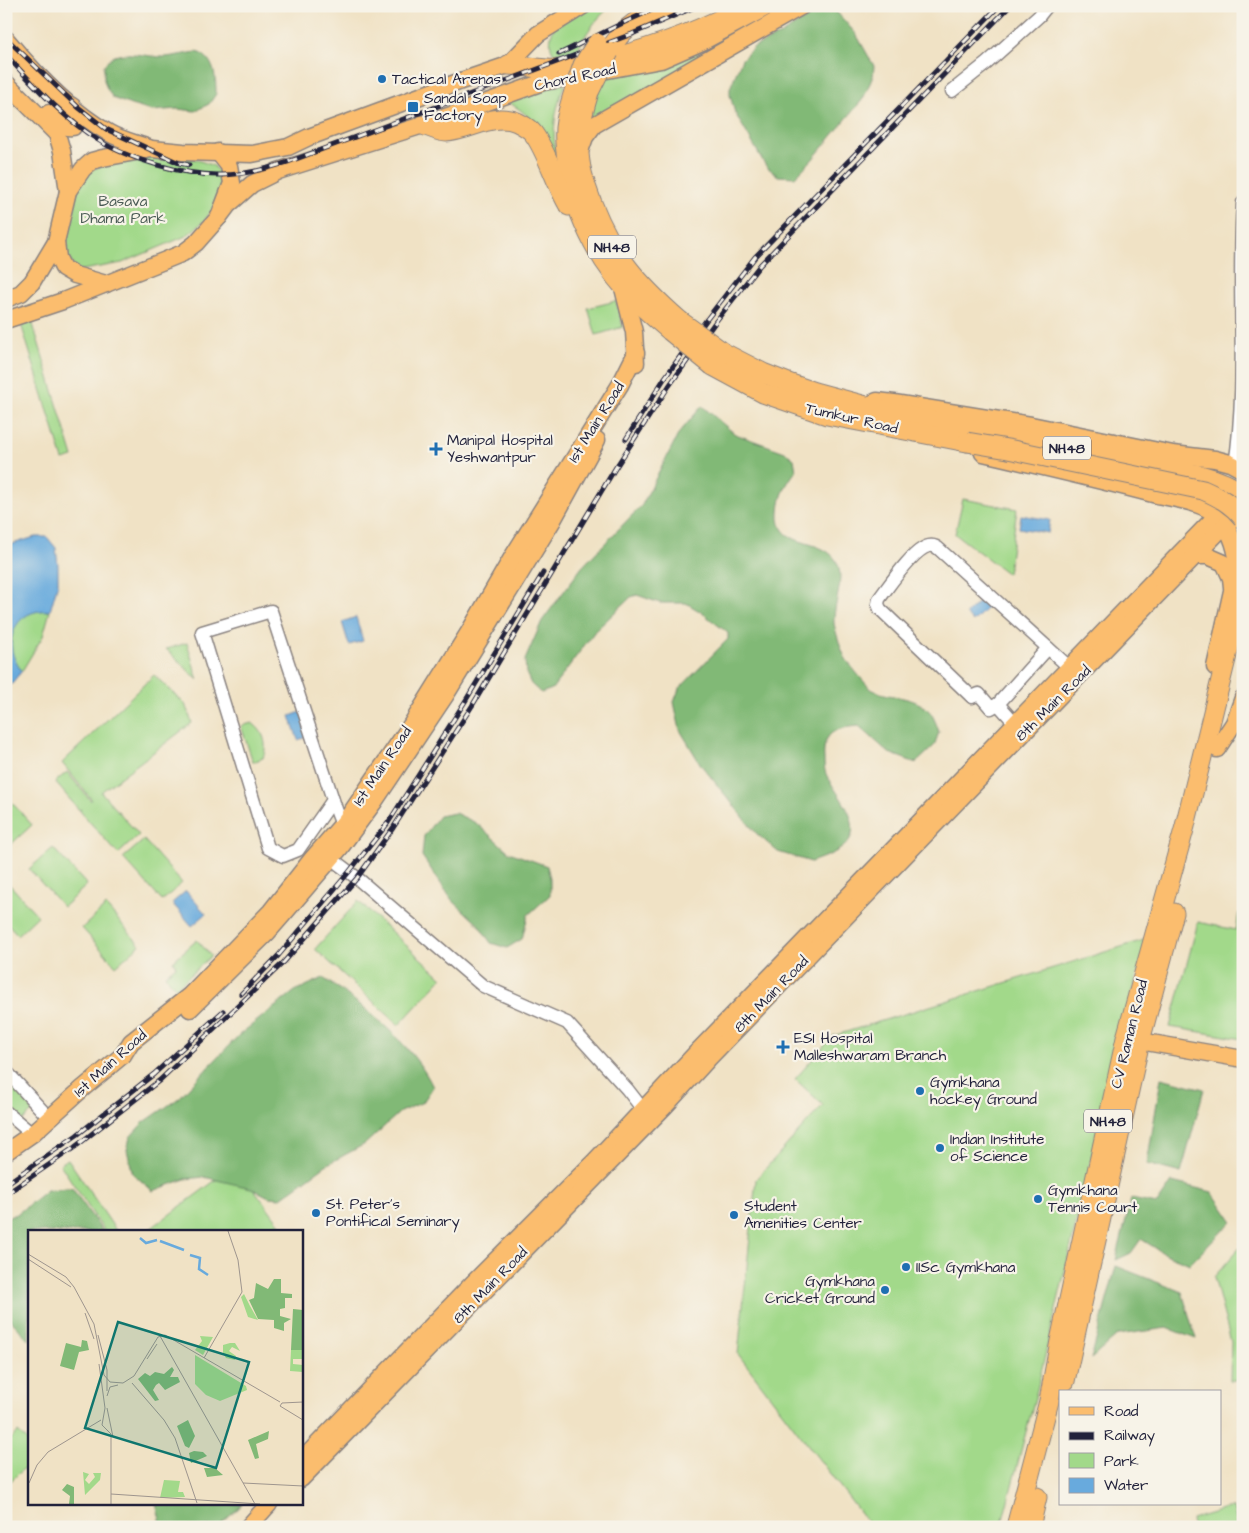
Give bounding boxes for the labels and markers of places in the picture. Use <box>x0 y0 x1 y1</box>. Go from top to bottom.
place label: Tactical Arenas <box>392 69 501 90</box>
marker: Tactical Arenas <box>376 73 388 85</box>
place label: Sandal Soap Factory <box>424 88 507 127</box>
marker: Sandal Soap Factory <box>406 100 420 114</box>
place label: Manipal Hospital Yeshwantpur <box>447 430 553 468</box>
marker: Manipal Hospital Yeshwantpur <box>429 442 443 456</box>
place label: ESI Hospital Malleshwaram Branch <box>794 1028 947 1066</box>
marker: ESI Hospital Malleshwaram Branch <box>776 1040 790 1054</box>
place label: Gymkhana hockey Ground <box>930 1072 1037 1111</box>
marker: Gymkhana hockey Ground <box>914 1085 926 1097</box>
place label: Indian Institute of Science <box>950 1129 1044 1167</box>
marker: Indian Institute of Science <box>934 1142 946 1154</box>
place label: Gymkhana Tennis Court <box>1048 1180 1137 1218</box>
marker: Gymkhana Tennis Court <box>1032 1193 1044 1205</box>
place label: St. Peter's Pontifical Seminary <box>326 1194 460 1233</box>
place label: Student Amenities Center <box>744 1196 862 1234</box>
marker: St. Peter's Pontifical Seminary <box>310 1207 322 1219</box>
marker: Student Amenities Center <box>728 1209 740 1221</box>
place label: IISc Gymkhana <box>916 1257 1016 1279</box>
marker: IISc Gymkhana <box>900 1261 912 1273</box>
place label: Gymkhana Cricket Ground <box>765 1271 875 1309</box>
marker: Gymkhana Cricket Ground <box>879 1284 891 1296</box>

